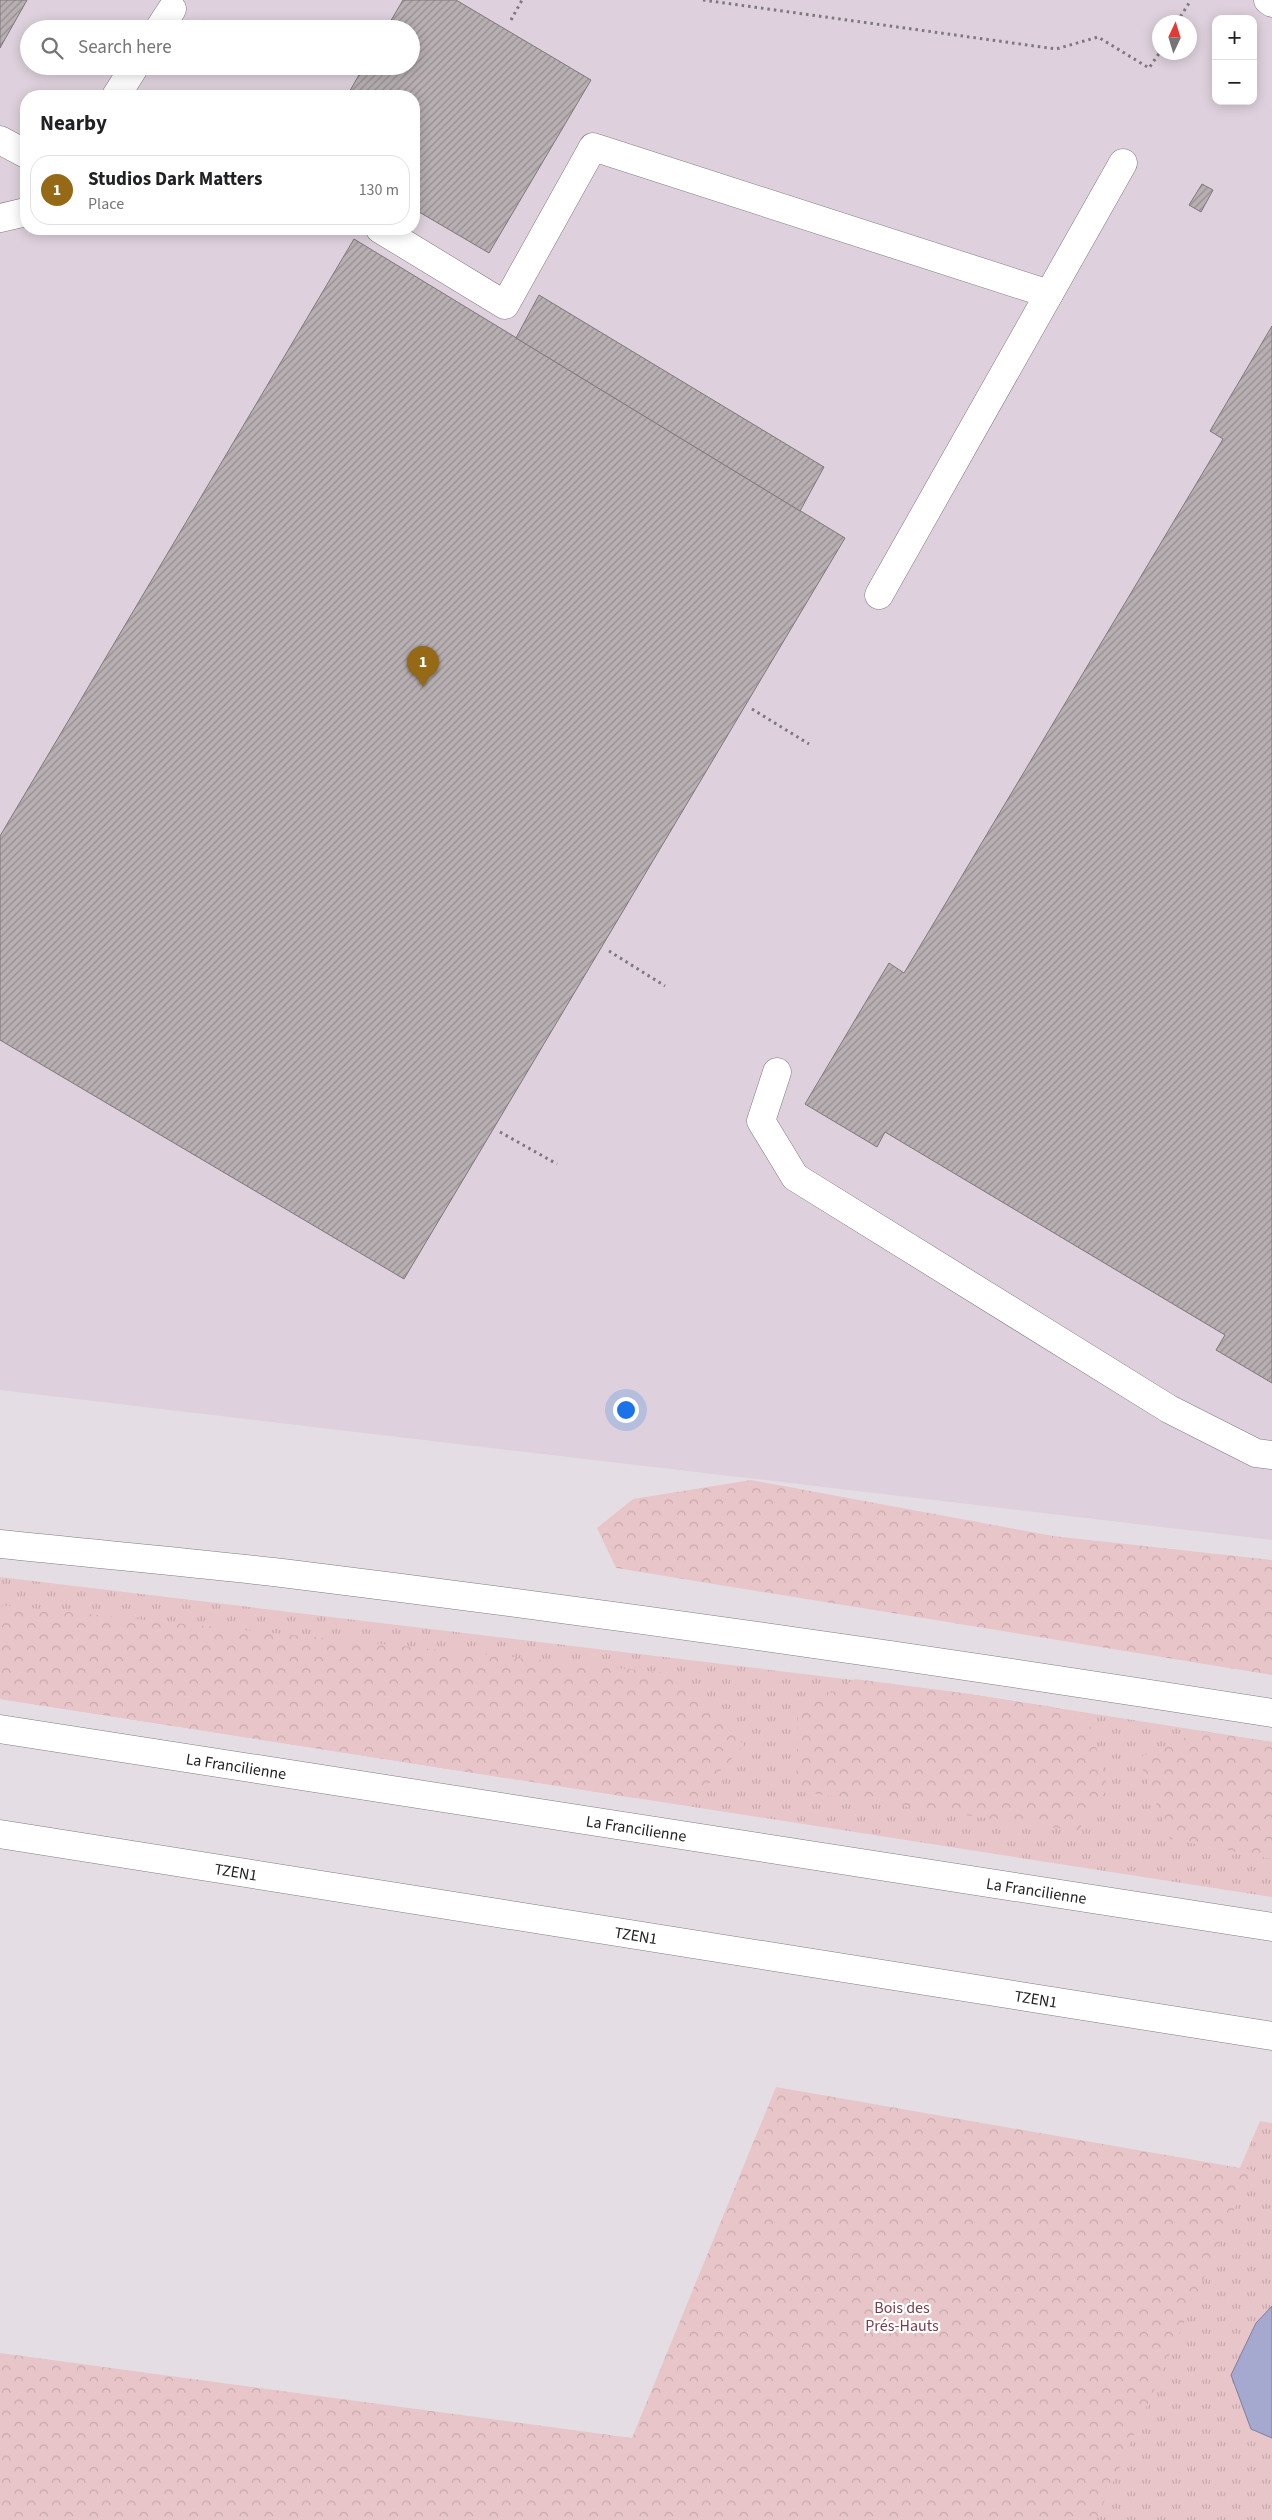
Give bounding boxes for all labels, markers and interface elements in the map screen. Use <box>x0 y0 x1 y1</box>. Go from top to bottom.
north arrow <box>1152 15 1197 60</box>
map controls <box>1212 15 1257 105</box>
button: + <box>1212 15 1257 60</box>
search box <box>20 20 420 75</box>
icon: search <box>38 34 66 62</box>
text: Search here <box>78 34 172 61</box>
button: − <box>1212 60 1257 105</box>
text: Nearby <box>40 108 107 138</box>
text: Studios Dark Matters <box>88 166 262 193</box>
text: 1 <box>53 179 61 201</box>
text: 130 m <box>359 179 399 201</box>
text: Place <box>88 193 124 215</box>
pin: 1 <box>407 646 439 687</box>
your location <box>613 1397 639 1423</box>
street label: La Francilienne <box>184 1748 288 1785</box>
street label: La Francilienne <box>584 1810 688 1848</box>
street label: TZEN1 <box>213 1858 259 1887</box>
street label: La Francilienne <box>985 1873 1088 1910</box>
street label: TZEN1 <box>613 1922 659 1950</box>
street label: TZEN1 <box>1013 1985 1059 2014</box>
park label: Bois des Prés-Hauts <box>865 2297 939 2337</box>

